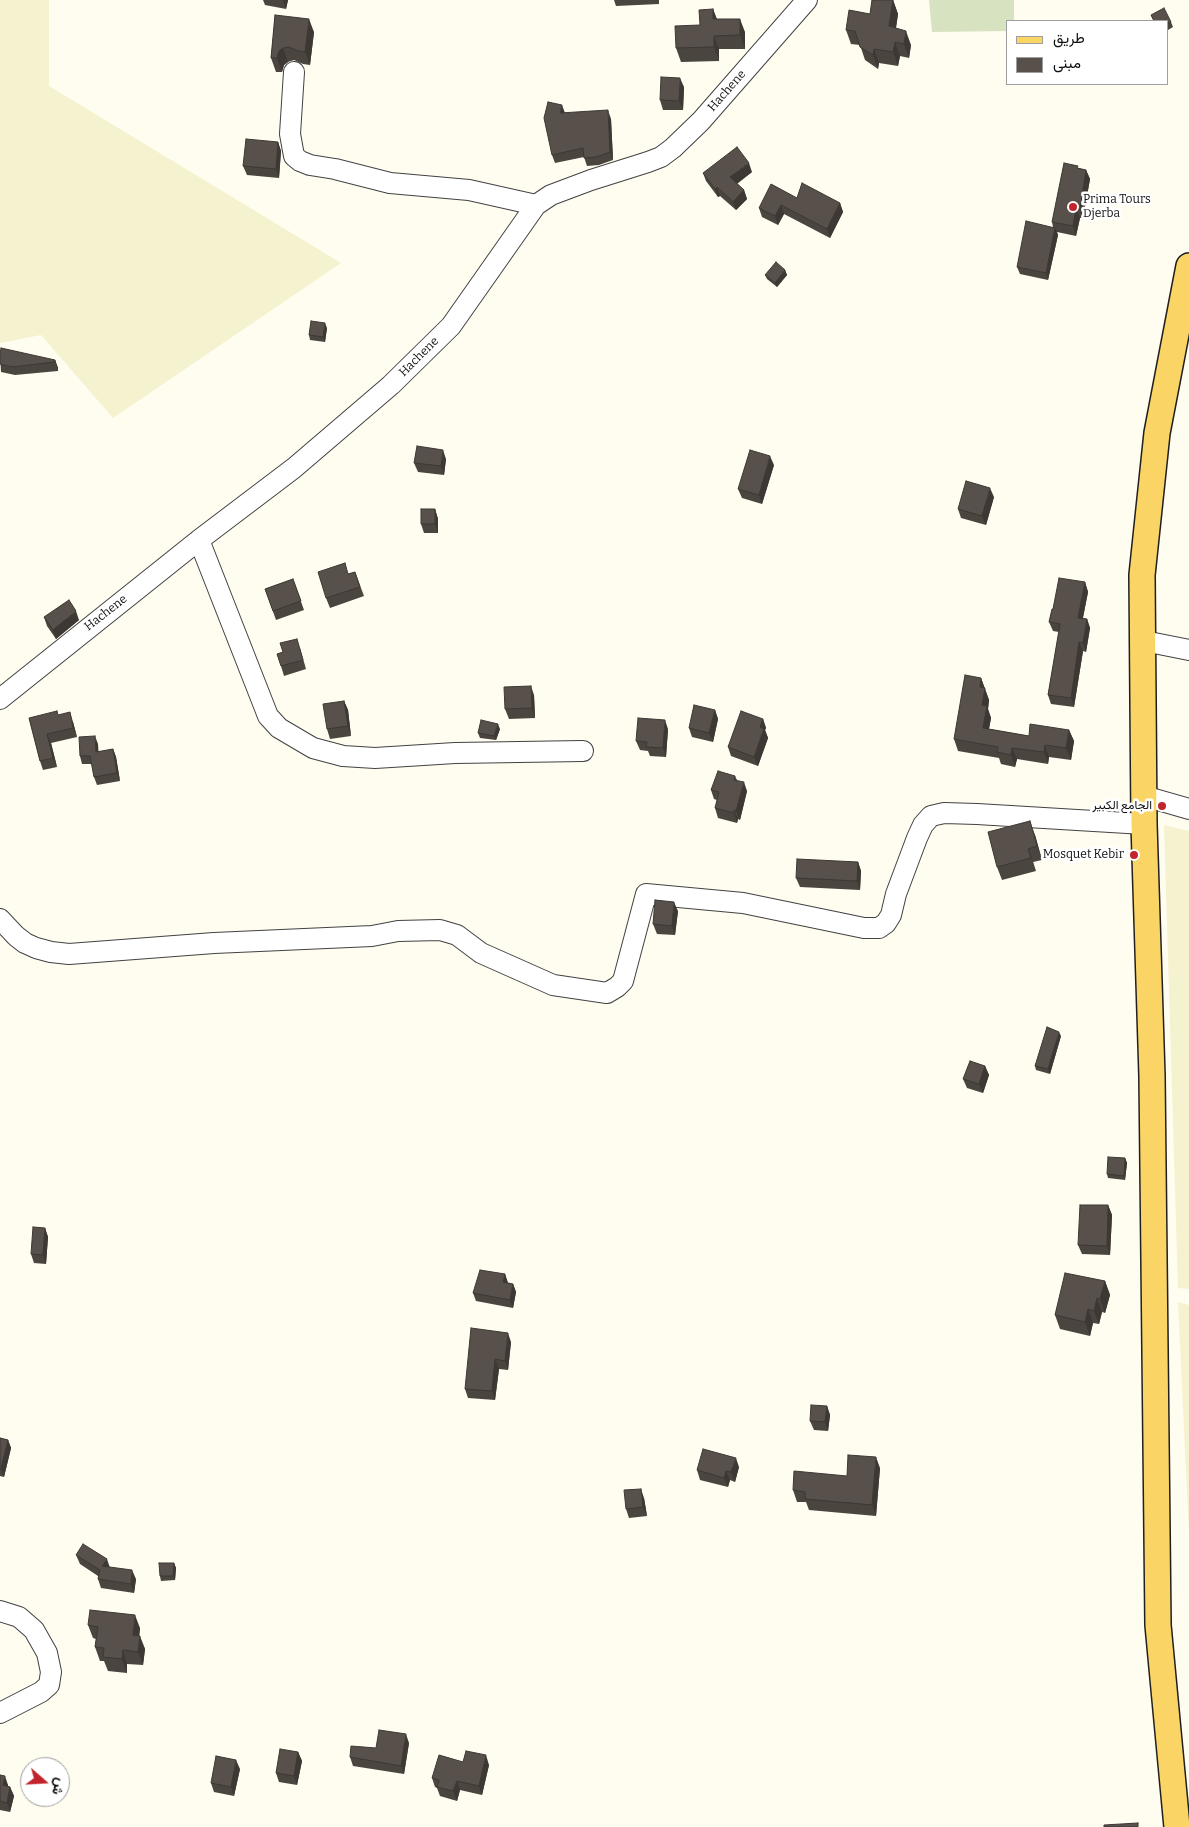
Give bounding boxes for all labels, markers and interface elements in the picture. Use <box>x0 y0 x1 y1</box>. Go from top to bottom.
legend <box>1006 20 1169 85</box>
text: طريق <box>1053 29 1085 47</box>
text: مبنى <box>1053 54 1081 72</box>
street label: Hachene <box>705 67 749 115</box>
place label: Prima Tours Djerba <box>1083 193 1151 221</box>
marker: Prima Tours Djerba <box>1067 201 1079 213</box>
street label: Hachene <box>396 334 442 380</box>
street label: Hachene <box>82 592 130 634</box>
place label: الجامع الكبير <box>1093 799 1152 813</box>
marker: الجامع الكبير <box>1156 800 1168 812</box>
place label: Mosquet Kebir <box>1043 848 1124 862</box>
marker: Mosquet Kebir <box>1128 849 1140 861</box>
north arrow <box>20 1757 70 1807</box>
text: ش <box>48 1776 69 1797</box>

